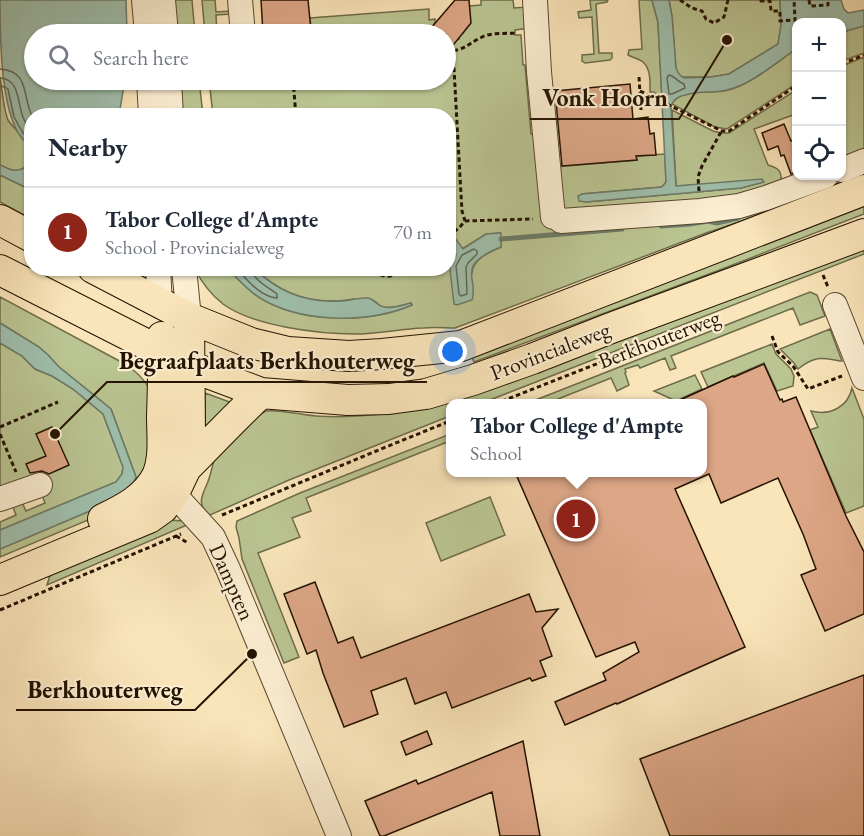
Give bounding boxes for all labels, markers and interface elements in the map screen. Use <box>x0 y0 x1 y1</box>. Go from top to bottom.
map controls <box>792 18 846 180</box>
button: + <box>792 18 846 72</box>
search box <box>24 24 456 90</box>
icon: search <box>45 41 78 74</box>
text: Search here <box>93 43 188 72</box>
button: − <box>792 72 846 126</box>
callout: Vonk Hoorn <box>530 77 679 119</box>
text: Vonk Hoorn <box>542 82 668 113</box>
button: locate <box>792 126 846 180</box>
text: Nearby <box>48 130 128 164</box>
text: Tabor College d'Ampte <box>105 205 318 234</box>
text: 1 <box>62 219 73 245</box>
text: 70 m <box>393 219 432 245</box>
text: School · Provincialeweg <box>105 234 284 260</box>
street label: Berkhouterweg <box>594 302 725 376</box>
street label: Provincialeweg <box>486 315 615 387</box>
your location <box>438 337 467 366</box>
callout: Begraafplaats Berkhouterweg <box>107 340 427 382</box>
text: Begraafplaats Berkhouterweg <box>119 345 416 377</box>
popup <box>446 399 707 477</box>
text: Tabor College d'Ampte <box>470 411 683 440</box>
text: School <box>470 440 522 466</box>
pin: 1 <box>556 496 596 542</box>
street label: Dampten <box>202 539 262 625</box>
callout: Berkhouterweg <box>16 668 195 710</box>
text: Berkhouterweg <box>27 674 184 706</box>

